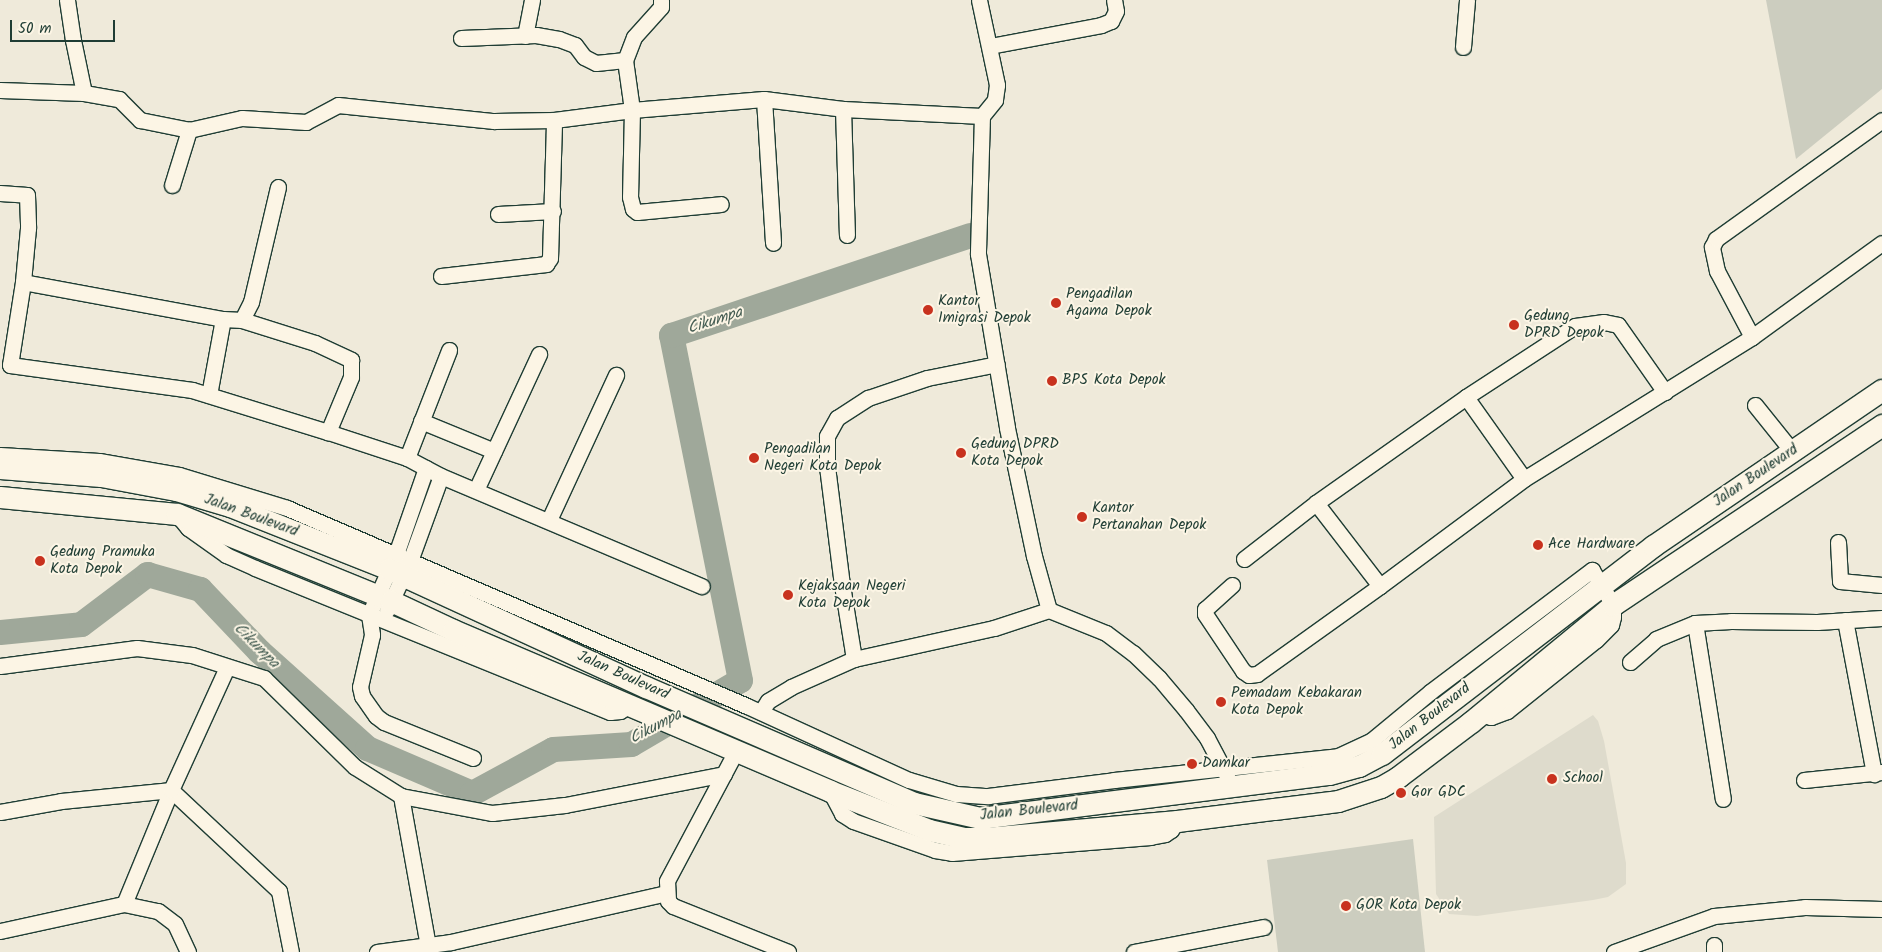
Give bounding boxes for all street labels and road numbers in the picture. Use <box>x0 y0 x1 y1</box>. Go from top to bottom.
street label: Jalan Boulevard <box>1710 441 1802 511</box>
street label: Jalan Boulevard <box>202 491 300 541</box>
street label: Jalan Boulevard <box>574 648 672 704</box>
street label: Jalan Boulevard <box>1386 680 1474 754</box>
street label: Jalan Boulevard <box>979 797 1079 825</box>

